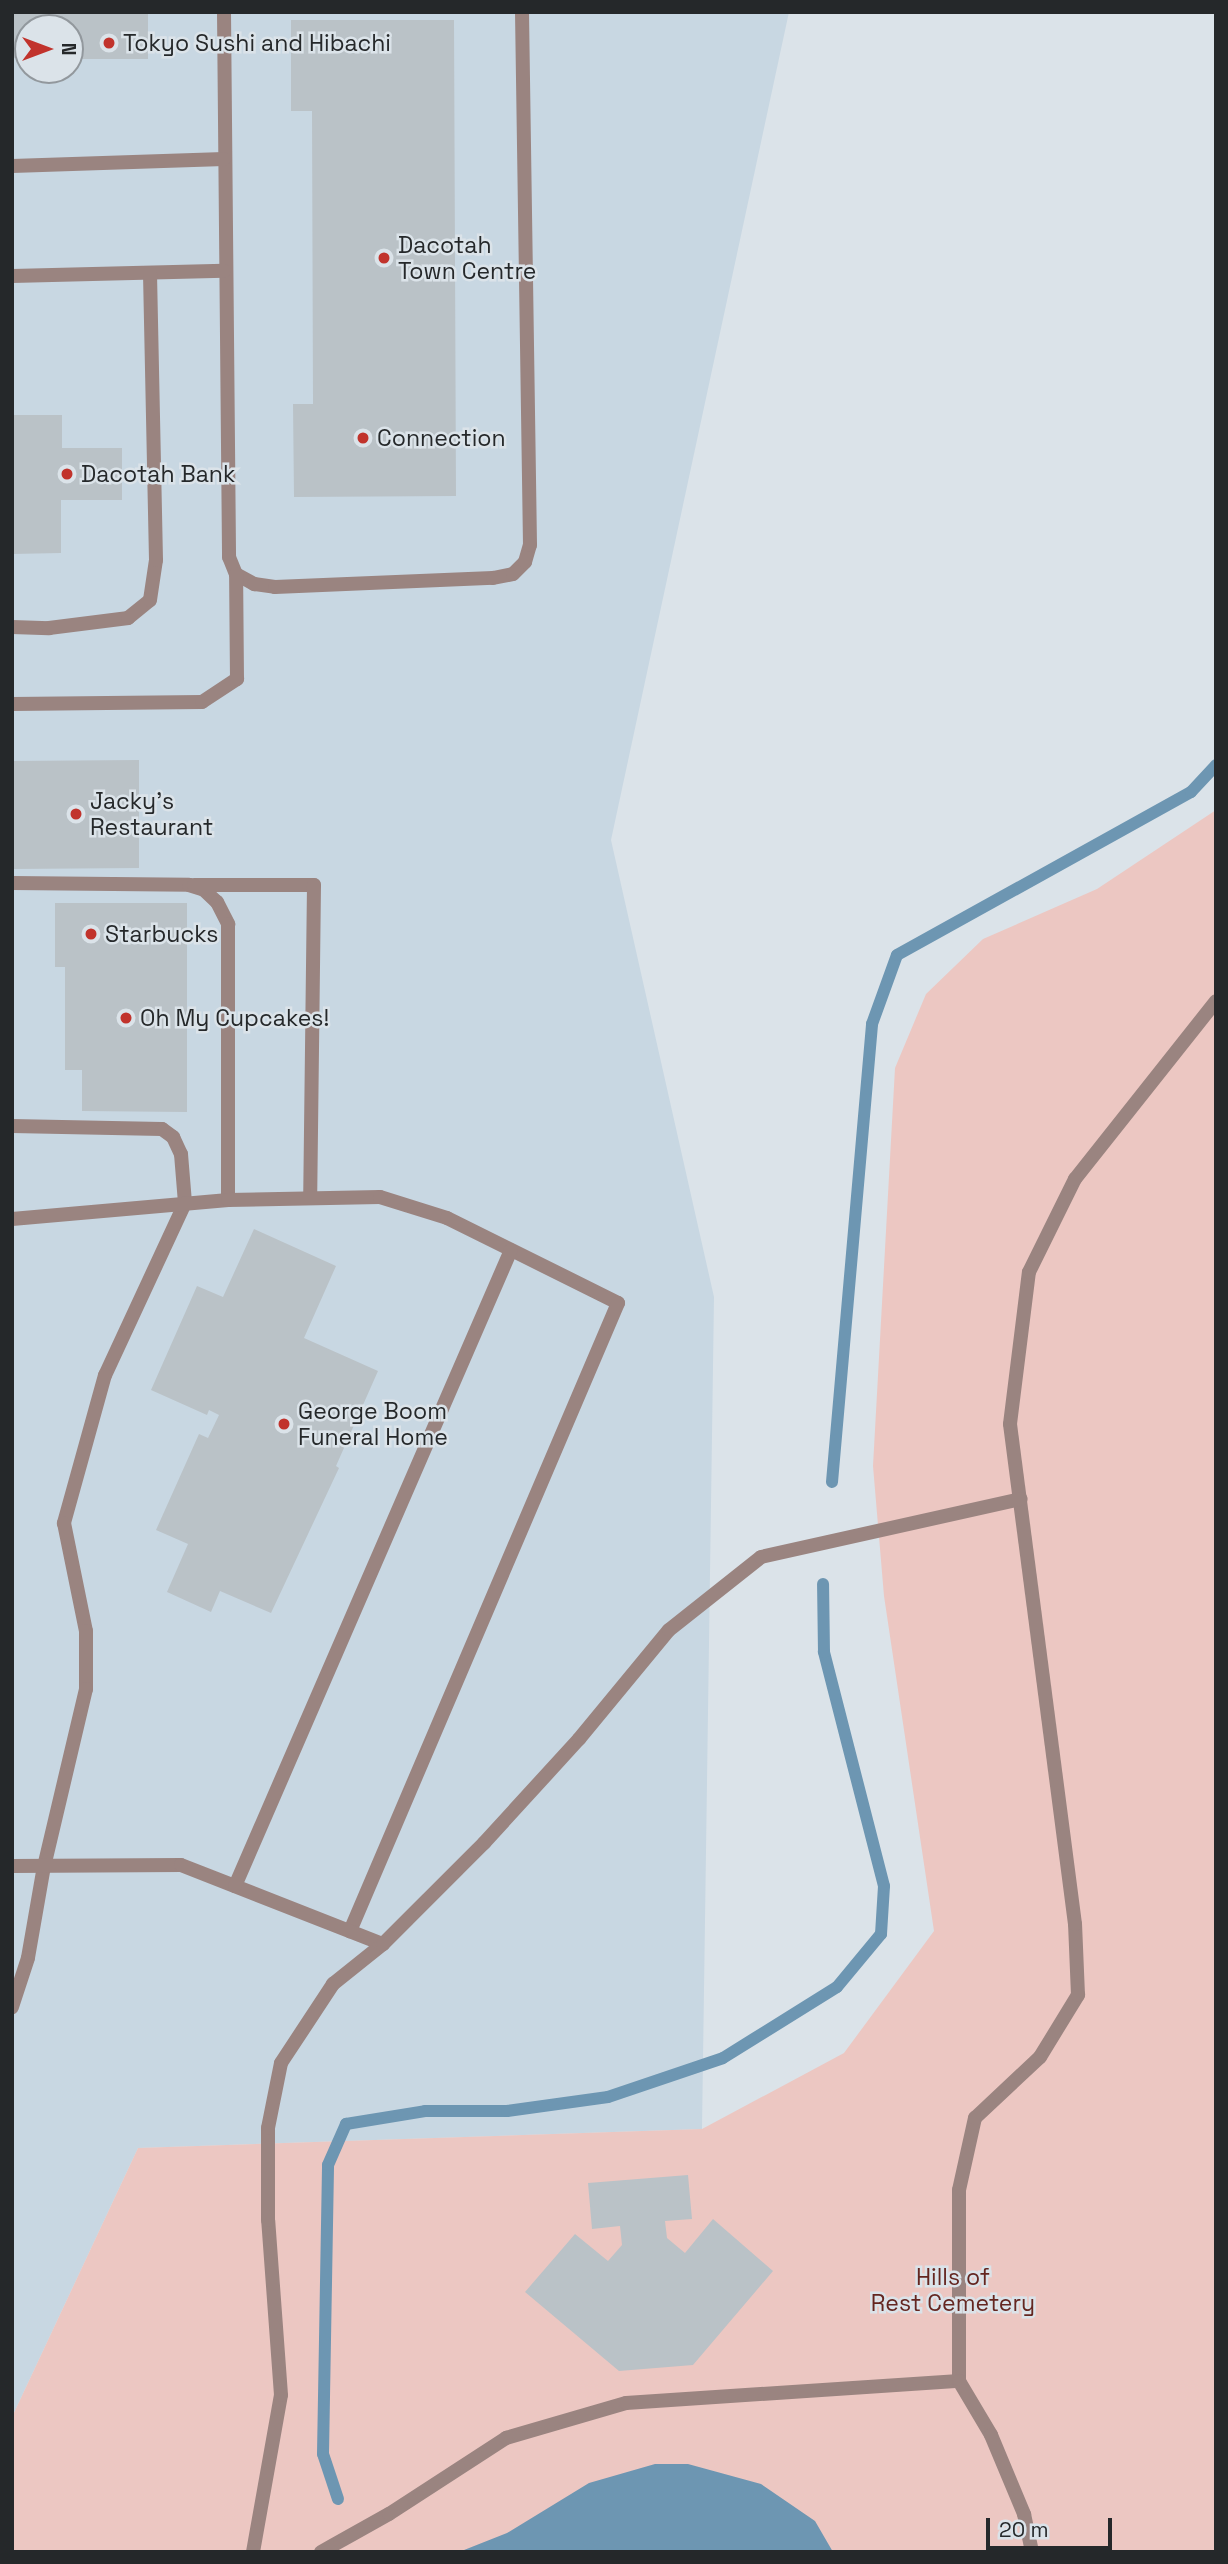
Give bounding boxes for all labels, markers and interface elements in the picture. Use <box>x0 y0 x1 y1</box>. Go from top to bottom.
north arrow <box>14 14 84 84</box>
place label: Tokyo Sushi and Hibachi <box>123 29 391 57</box>
marker: Tokyo Sushi and Hibachi <box>101 35 117 51</box>
text: N <box>56 43 81 55</box>
place label: Dacotah Town Centre <box>398 231 536 285</box>
marker: Dacotah Town Centre <box>376 250 392 266</box>
place label: Connection <box>377 424 506 452</box>
marker: Connection <box>355 430 371 446</box>
place label: Dacotah Bank <box>81 460 235 488</box>
marker: Dacotah Bank <box>59 466 75 482</box>
place label: Jacky's Restaurant <box>90 787 213 841</box>
marker: Jacky's Restaurant <box>68 806 84 822</box>
place label: Starbucks <box>105 920 218 948</box>
marker: Starbucks <box>83 926 99 942</box>
place label: Oh My Cupcakes! <box>140 1004 329 1032</box>
marker: Oh My Cupcakes! <box>118 1010 134 1026</box>
place label: George Boom Funeral Home <box>298 1397 448 1451</box>
marker: George Boom Funeral Home <box>276 1416 292 1432</box>
park label: Hills of Rest Cemetery <box>871 2263 1035 2317</box>
scale bar <box>990 2504 1116 2548</box>
text: 20 m <box>999 2516 1049 2543</box>

